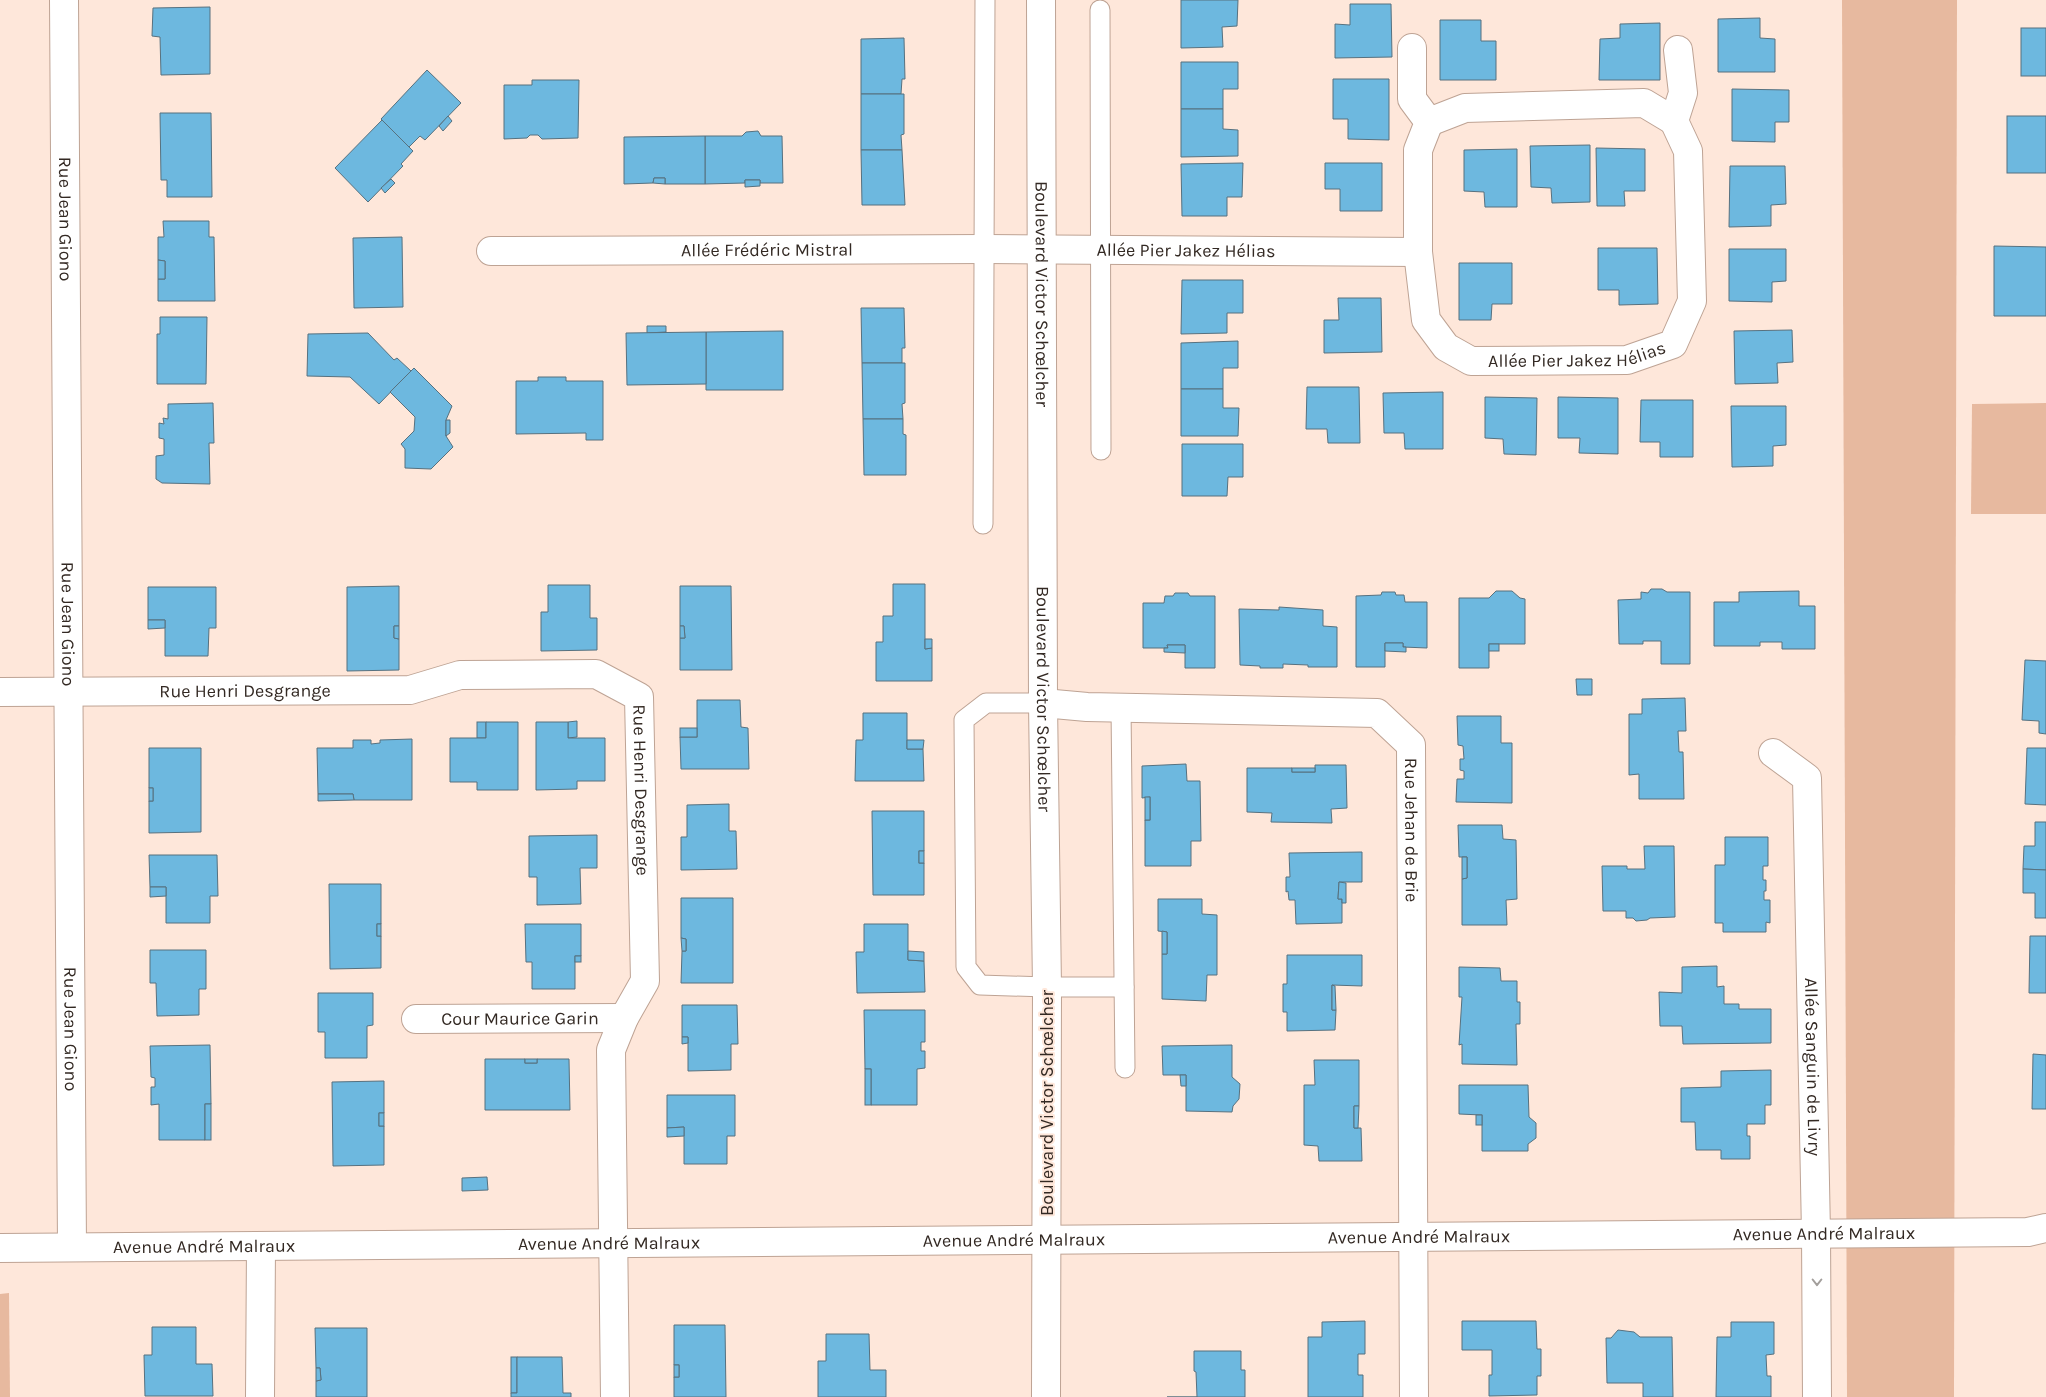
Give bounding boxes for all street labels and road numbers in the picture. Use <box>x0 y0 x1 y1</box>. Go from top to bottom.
street label: Rue Jean Giono <box>54 157 77 281</box>
street label: Boulevard Victor Schœlcher <box>1031 181 1053 408</box>
street label: Allée Frédéric Mistral <box>681 239 853 261</box>
street label: Allée Pier Jakez Hélias <box>1096 239 1276 262</box>
street label: Allée Pier Jakez Hélias <box>1488 336 1669 372</box>
street label: Rue Jean Giono <box>57 562 79 686</box>
street label: Boulevard Victor Schœlcher <box>1032 586 1056 813</box>
street label: Rue Henri Desgrange <box>159 679 331 702</box>
street label: Rue Henri Desgrange <box>628 704 654 876</box>
street label: Rue Jehan de Brie <box>1400 758 1423 902</box>
street label: Rue Jean Giono <box>59 967 82 1091</box>
street label: Allée Sanguin de Livry <box>1800 977 1825 1157</box>
street label: Boulevard Victor Schœlcher <box>1036 990 1058 1216</box>
street label: Cour Maurice Garin <box>441 1007 599 1030</box>
street label: Avenue André Malraux <box>1733 1222 1915 1245</box>
street label: Avenue André Malraux <box>1328 1225 1510 1249</box>
street label: Avenue André Malraux <box>923 1228 1105 1252</box>
street label: Avenue André Malraux <box>518 1231 700 1255</box>
street label: Avenue André Malraux <box>113 1235 295 1258</box>

